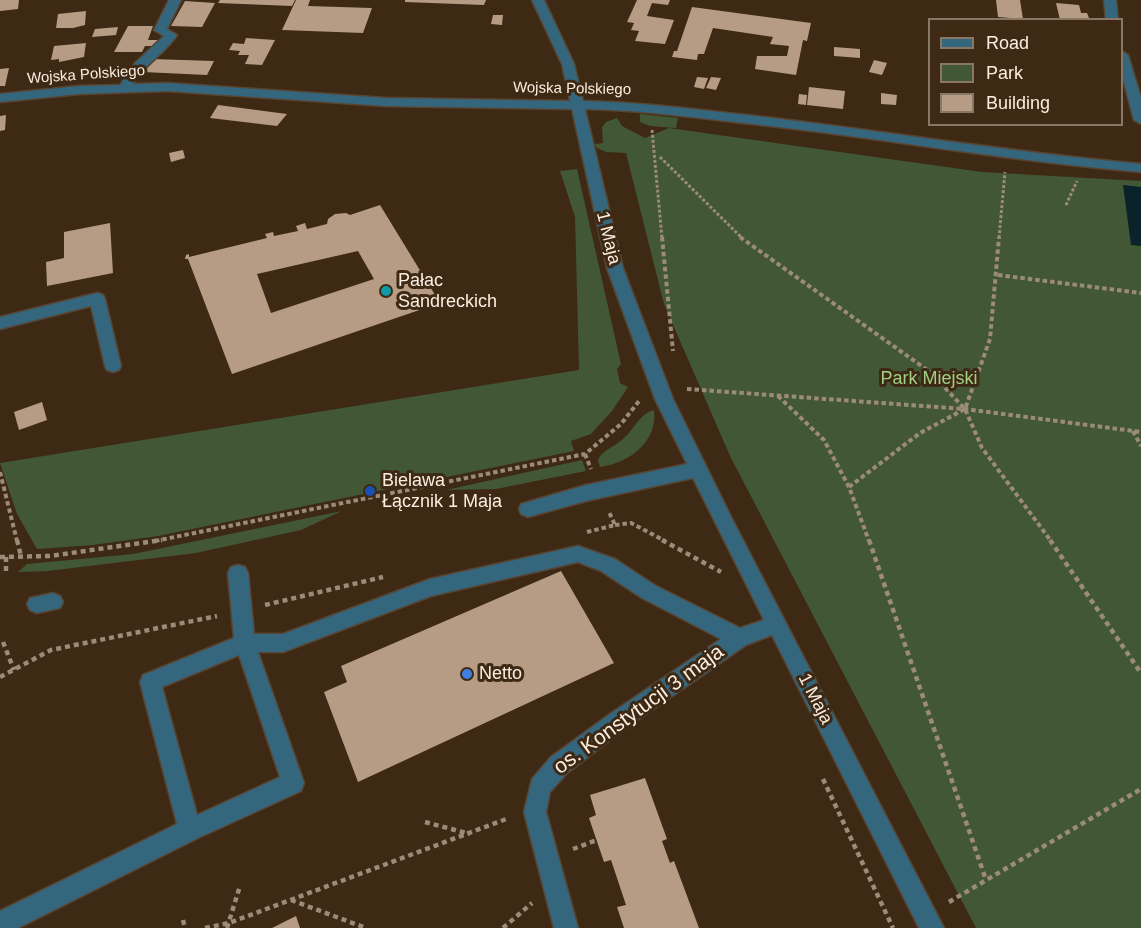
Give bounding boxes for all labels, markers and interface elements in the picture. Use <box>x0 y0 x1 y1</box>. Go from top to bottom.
legend <box>928 18 1123 126</box>
text: Road <box>986 33 1029 53</box>
street label: Wojska Polskiego <box>26 62 146 88</box>
text: Park <box>986 63 1023 83</box>
street label: Wojska Polskiego <box>513 79 631 99</box>
text: Building <box>986 93 1050 113</box>
street label: 1 Maja <box>591 209 625 267</box>
place label: Pałac Sandreckich <box>398 270 497 312</box>
marker: Pałac Sandreckich <box>379 284 393 298</box>
park label: Park Miejski <box>880 368 978 390</box>
place label: Bielawa Łącznik 1 Maja <box>382 470 502 512</box>
marker: Bielawa Łącznik 1 Maja <box>363 484 377 498</box>
street label: os. Konstytucji 3 maja <box>549 640 729 780</box>
place label: Netto <box>479 663 522 685</box>
marker: Netto <box>460 667 474 681</box>
street label: 1 Maja <box>793 670 837 728</box>

